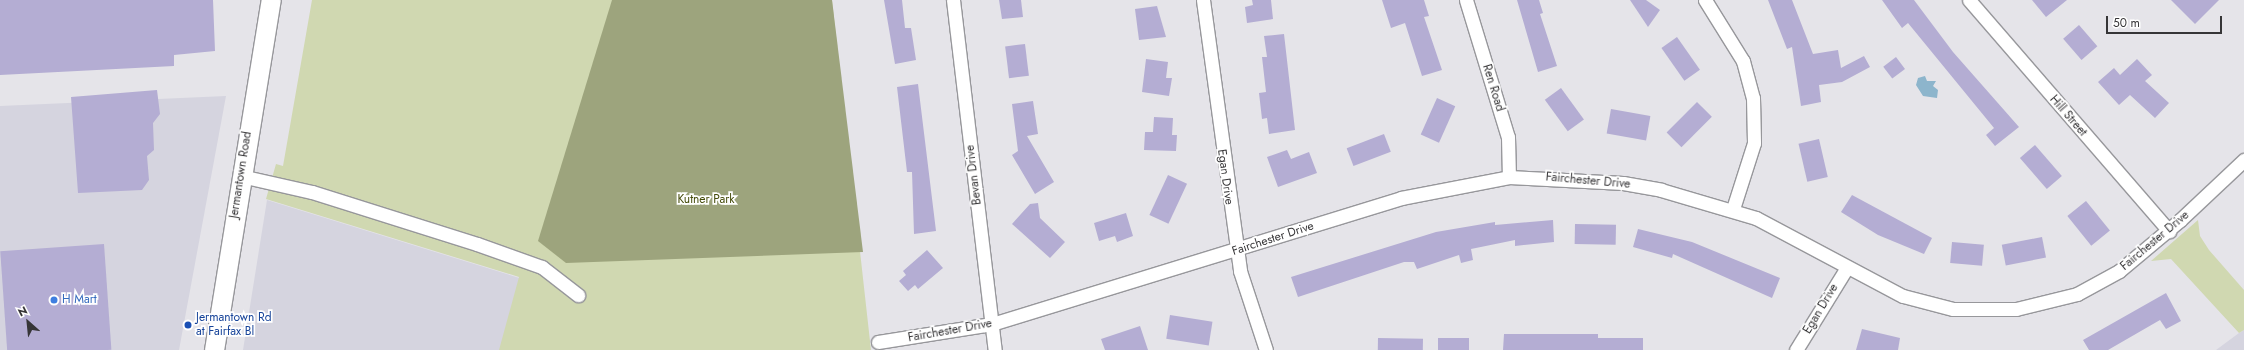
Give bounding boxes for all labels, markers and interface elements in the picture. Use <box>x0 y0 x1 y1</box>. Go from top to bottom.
scale bar <box>2108 8 2224 34</box>
text: 50 m <box>2113 14 2140 32</box>
street label: Ren Road <box>1479 63 1507 113</box>
street label: Hill Street <box>2046 93 2090 139</box>
street label: Jermantown Road <box>227 131 255 219</box>
street label: Bevan Drive <box>963 144 985 206</box>
street label: Egan Drive <box>1214 148 1236 206</box>
street label: Fairchester Drive <box>1545 170 1631 192</box>
park label: Kutner Park <box>677 193 735 207</box>
street label: Fairchester Drive <box>2118 208 2192 274</box>
street label: Fairchester Drive <box>1230 219 1316 259</box>
street label: Egan Drive <box>1800 281 1842 337</box>
place label: H Mart <box>62 293 97 307</box>
marker: H Mart <box>49 295 59 305</box>
north arrow <box>8 302 48 342</box>
text: N <box>15 302 30 320</box>
place label: Jermantown Rd at Fairfax Bl <box>196 311 271 339</box>
street label: Fairchester Drive <box>907 317 993 345</box>
marker: Jermantown Rd at Fairfax Bl <box>183 320 193 330</box>

